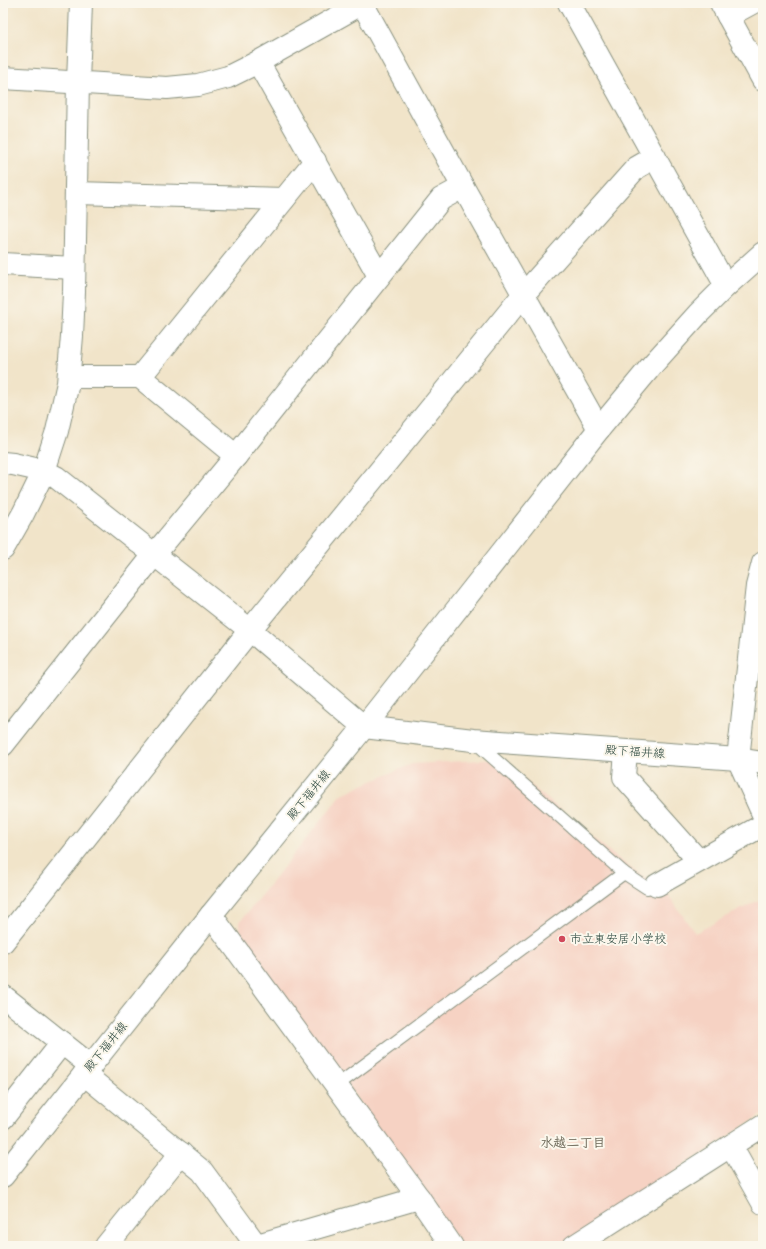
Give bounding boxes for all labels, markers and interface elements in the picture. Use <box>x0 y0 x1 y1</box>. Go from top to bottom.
street label: 殿下福井線 <box>604 741 666 763</box>
street label: 殿下福井線 <box>284 766 334 824</box>
place label: 市立東安居小学校 <box>570 931 666 948</box>
marker: 市立東安居小学校 <box>557 934 567 944</box>
street label: 殿下福井線 <box>81 1018 131 1076</box>
district label: 水越二丁目 <box>540 1134 606 1152</box>

